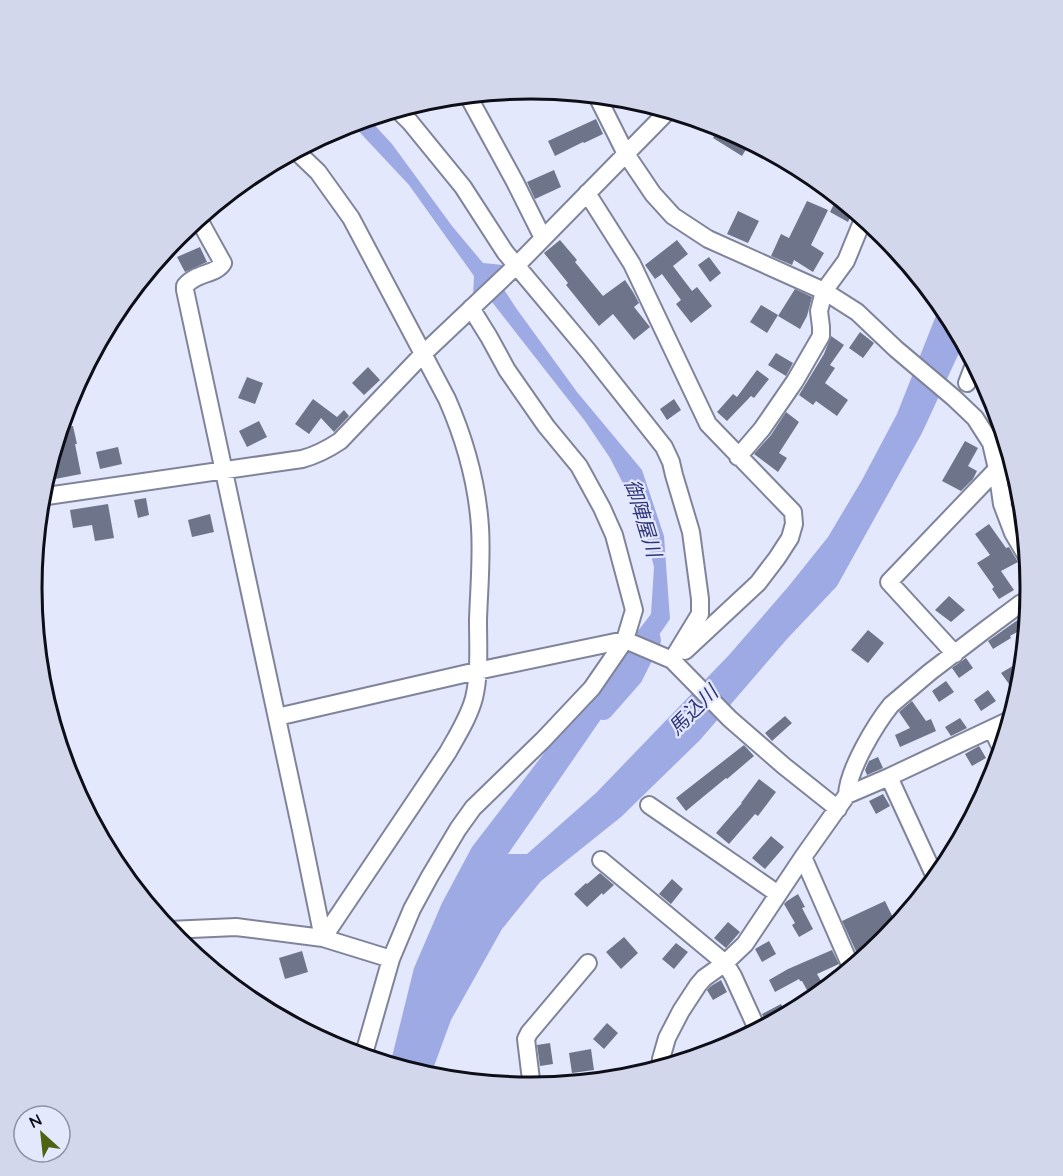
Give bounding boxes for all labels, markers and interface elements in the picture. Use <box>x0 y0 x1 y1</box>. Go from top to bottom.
water label: 御陣屋川 <box>620 476 668 562</box>
water label: 馬込川 <box>663 678 724 740</box>
north arrow <box>12 1104 72 1164</box>
text: N <box>25 1109 45 1132</box>

